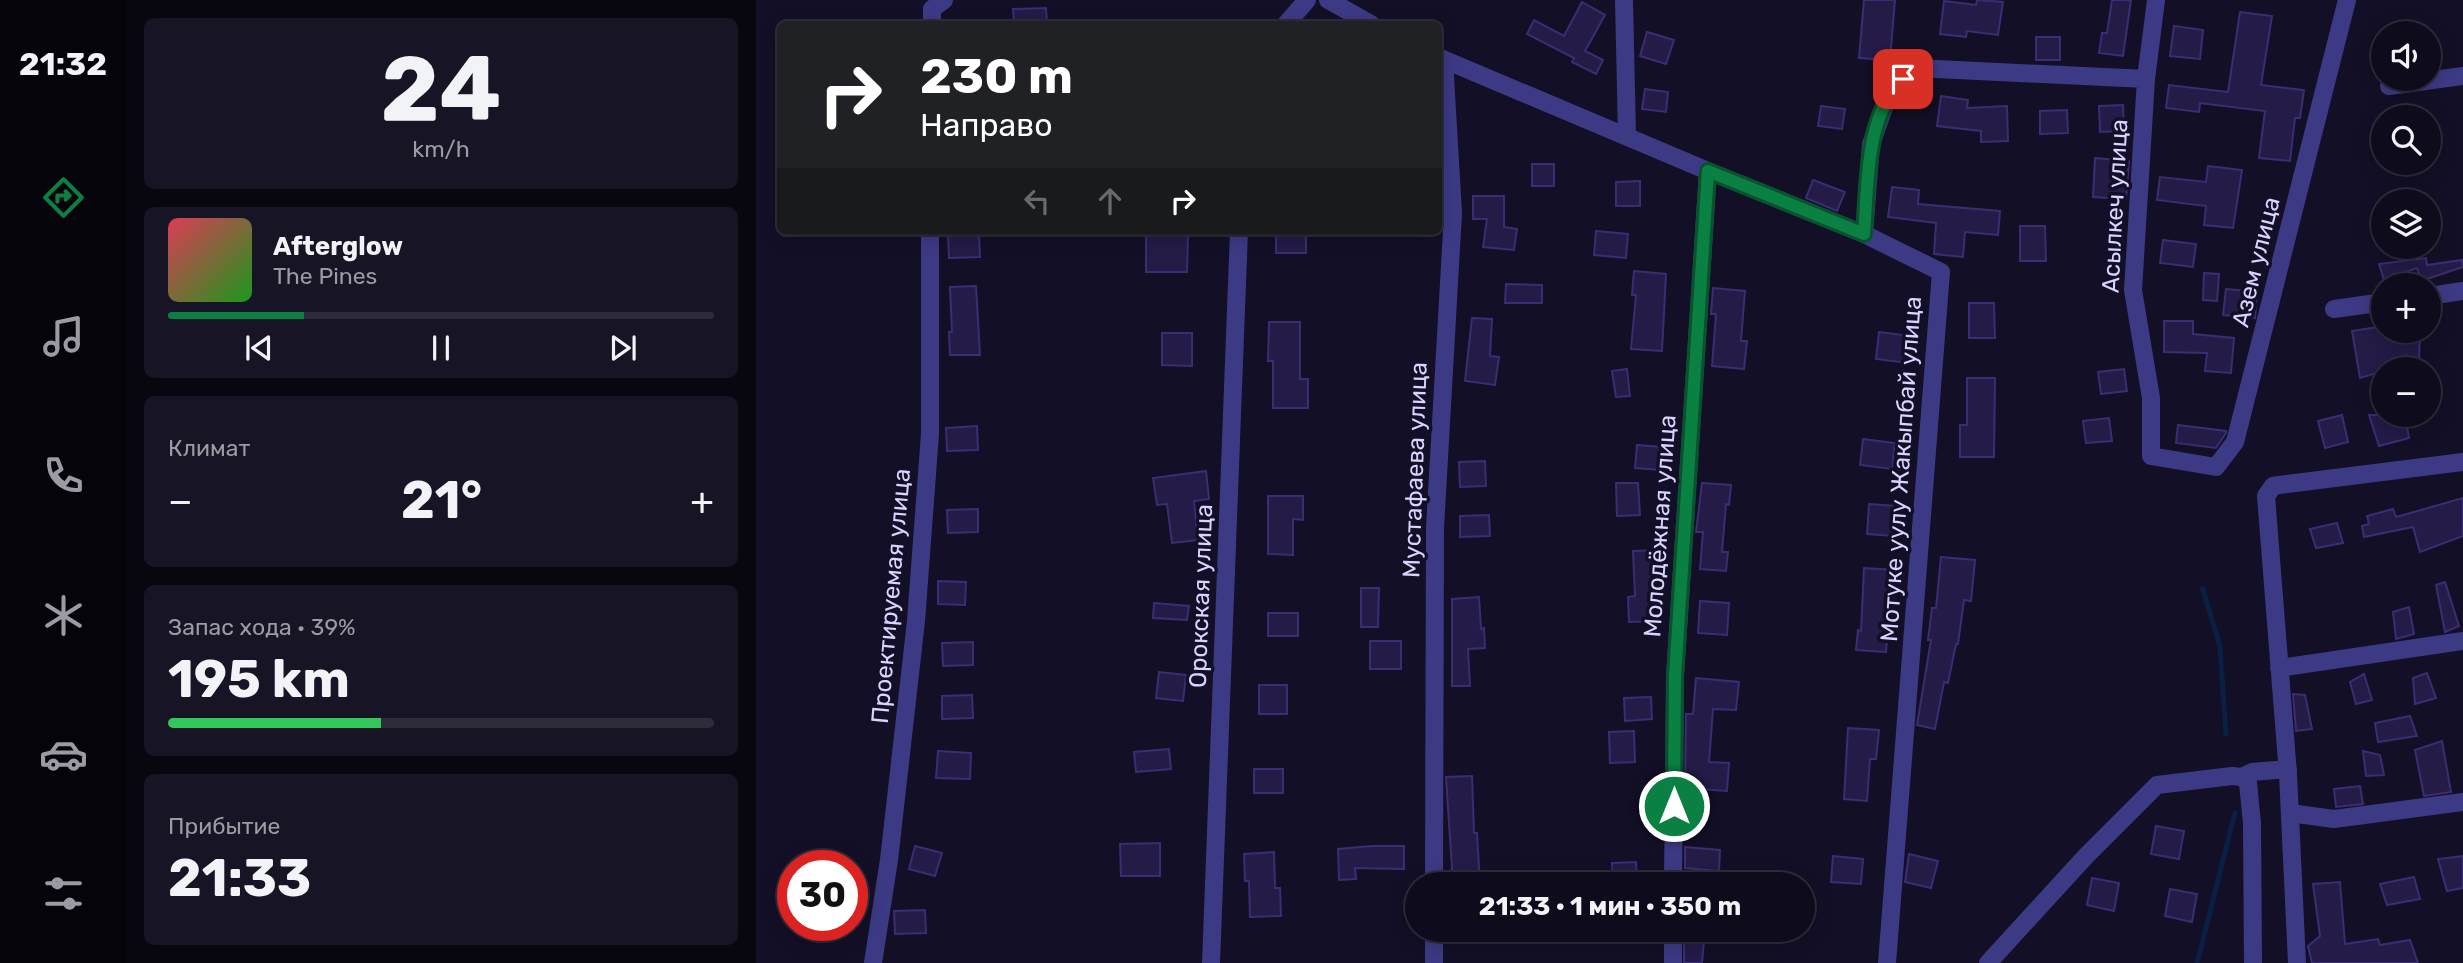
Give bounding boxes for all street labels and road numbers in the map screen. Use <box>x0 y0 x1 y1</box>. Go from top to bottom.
street label: Асылкеч улица <box>2096 118 2134 294</box>
street label: Азем улица <box>2226 194 2286 330</box>
street label: Мотуке уулу Жакыпбай улица <box>1875 295 1927 643</box>
street label: Мустафаева улица <box>1397 362 1433 578</box>
street label: Молодёжная улица <box>1638 414 1682 638</box>
street label: Проектируемая улица <box>866 467 916 725</box>
street label: Орокская улица <box>1184 504 1218 688</box>

